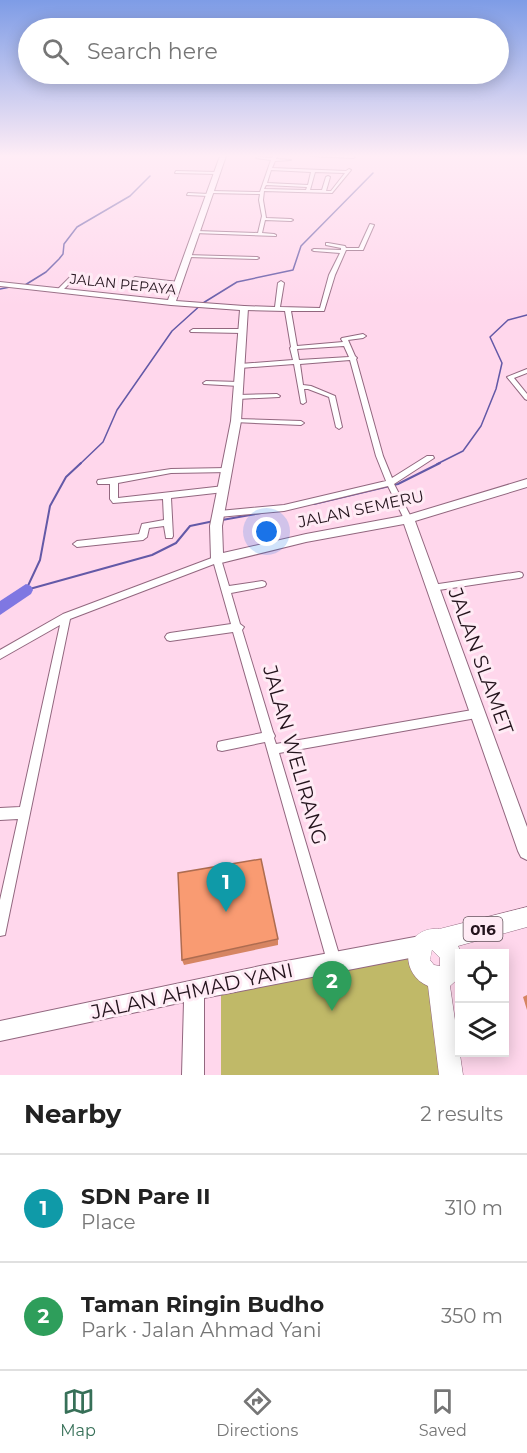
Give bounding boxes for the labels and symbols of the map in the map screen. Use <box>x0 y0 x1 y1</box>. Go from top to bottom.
street label: JALAN PEPAYA <box>68 269 178 299</box>
street label: JALAN SEMERU <box>295 486 426 532</box>
your location <box>252 517 281 546</box>
street label: JALAN SLAMET <box>443 584 519 738</box>
street label: JALAN WELIRANG <box>258 662 332 847</box>
pin: 1 <box>206 862 246 912</box>
road number: 016 <box>464 917 502 941</box>
street label: JALAN AHMAD YANI <box>88 958 295 1024</box>
pin: 2 <box>312 962 352 1011</box>

